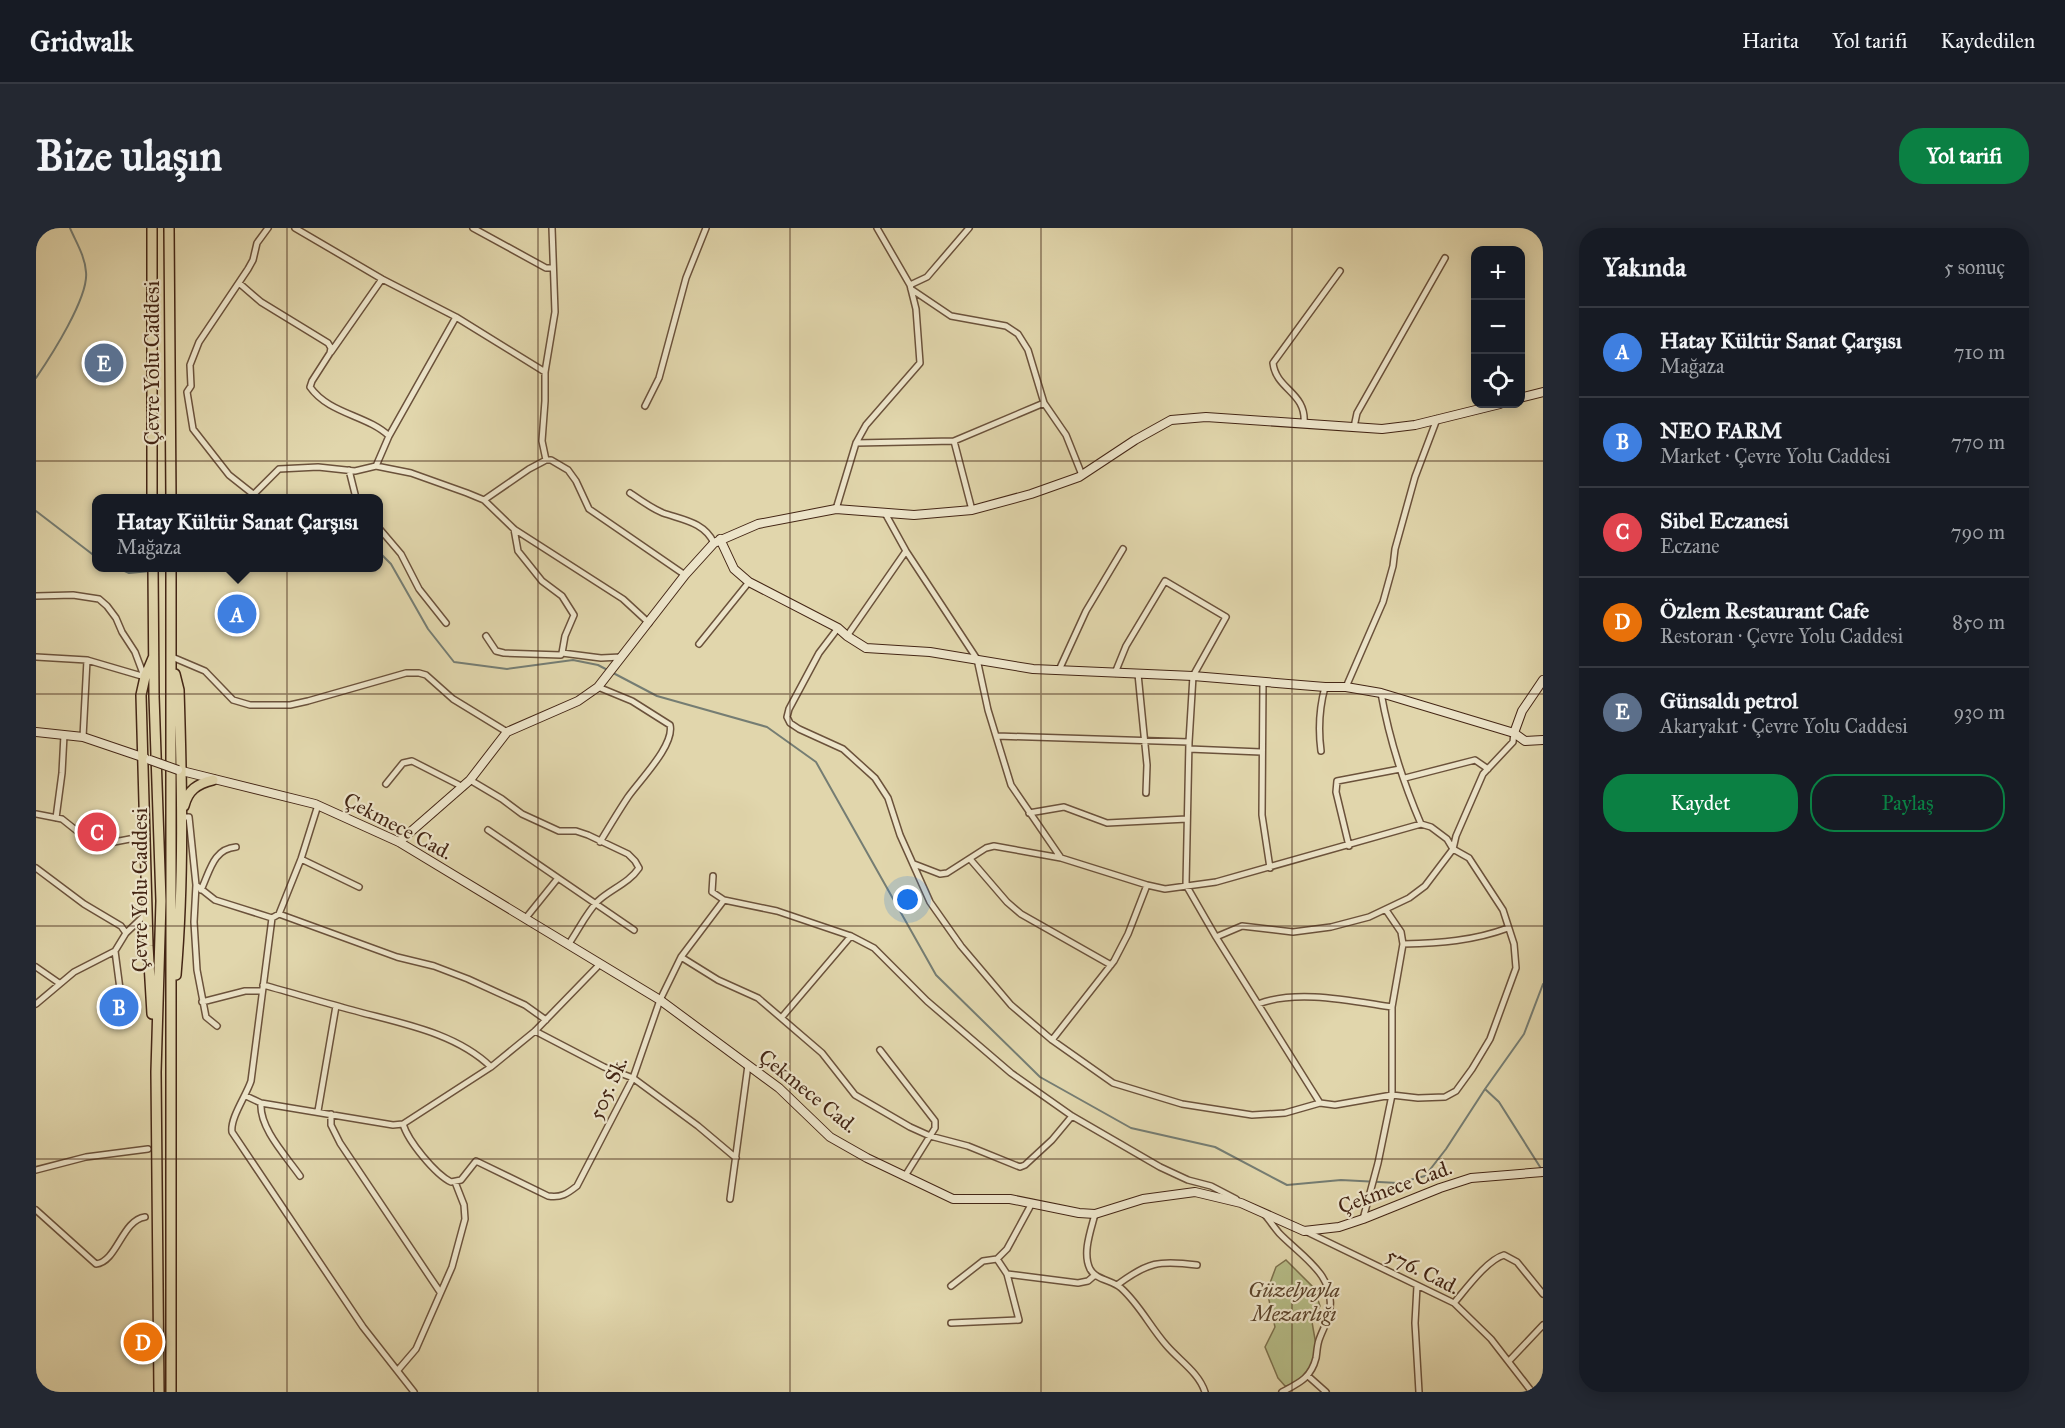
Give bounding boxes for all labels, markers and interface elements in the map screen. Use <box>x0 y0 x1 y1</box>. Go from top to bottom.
text: Gridwalk <box>30 24 133 59</box>
text: Harita <box>1742 28 1799 54</box>
text: Yol tarifi <box>1832 28 1908 54</box>
text: Kaydedilen <box>1941 28 2035 54</box>
button: Yol tarifi <box>1899 128 2029 184</box>
text: Bize ulaşın <box>36 130 222 182</box>
map controls <box>1471 246 1525 408</box>
button: + <box>1471 246 1525 300</box>
text: Yakında <box>1603 251 1686 283</box>
text: 5 sonuç <box>1944 255 2005 279</box>
street label: Çevre Yolu Caddesi <box>139 281 165 445</box>
button: − <box>1471 300 1525 354</box>
text: Hatay Kültür Sanat Çarşısı <box>1660 327 1902 354</box>
pin: E <box>84 340 124 386</box>
text: A <box>1616 340 1629 364</box>
text: 710 m <box>1954 340 2005 364</box>
button: locate <box>1471 354 1525 408</box>
text: Mağaza <box>1660 354 1725 378</box>
text: NEO FARM <box>1660 417 1782 444</box>
text: B <box>1616 430 1629 454</box>
text: 770 m <box>1951 430 2005 454</box>
text: Market · Çevre Yolu Caddesi <box>1660 444 1890 468</box>
popup <box>92 494 383 572</box>
text: Sibel Eczanesi <box>1660 507 1789 534</box>
text: Hatay Kültür Sanat Çarşısı <box>117 508 358 535</box>
text: C <box>1616 520 1629 544</box>
text: 790 m <box>1951 520 2005 544</box>
text: Eczane <box>1660 534 1720 558</box>
text: Mağaza <box>117 535 181 559</box>
pin: A <box>218 592 256 636</box>
text: Özlem Restaurant Cafe <box>1660 597 1869 624</box>
text: D <box>1615 610 1630 634</box>
text: 850 m <box>1952 610 2005 634</box>
text: Restoran · Çevre Yolu Caddesi <box>1660 624 1903 648</box>
text: Günsaldı petrol <box>1660 687 1798 714</box>
text: E <box>1615 700 1630 724</box>
text: 930 m <box>1954 700 2005 724</box>
text: Akaryakıt · Çevre Yolu Caddesi <box>1660 714 1908 738</box>
button: Kaydet <box>1603 774 1798 832</box>
button: Paylaş <box>1810 774 2005 832</box>
street label: Çekmece Cad. <box>339 787 457 865</box>
street label: Çevre Yolu Caddesi <box>127 808 153 972</box>
pin: C <box>78 810 116 854</box>
your location <box>893 885 922 914</box>
pin: B <box>100 984 139 1030</box>
street label: Çekmece Cad. <box>753 1043 863 1139</box>
street label: 505. Sk. <box>583 1052 633 1124</box>
street label: Çekmece Cad. <box>1335 1154 1455 1220</box>
street label: 576. Cad. <box>1382 1242 1464 1300</box>
park label: Güzelyayla Mezarlığı <box>1248 1277 1340 1327</box>
pin: D <box>124 1320 162 1364</box>

